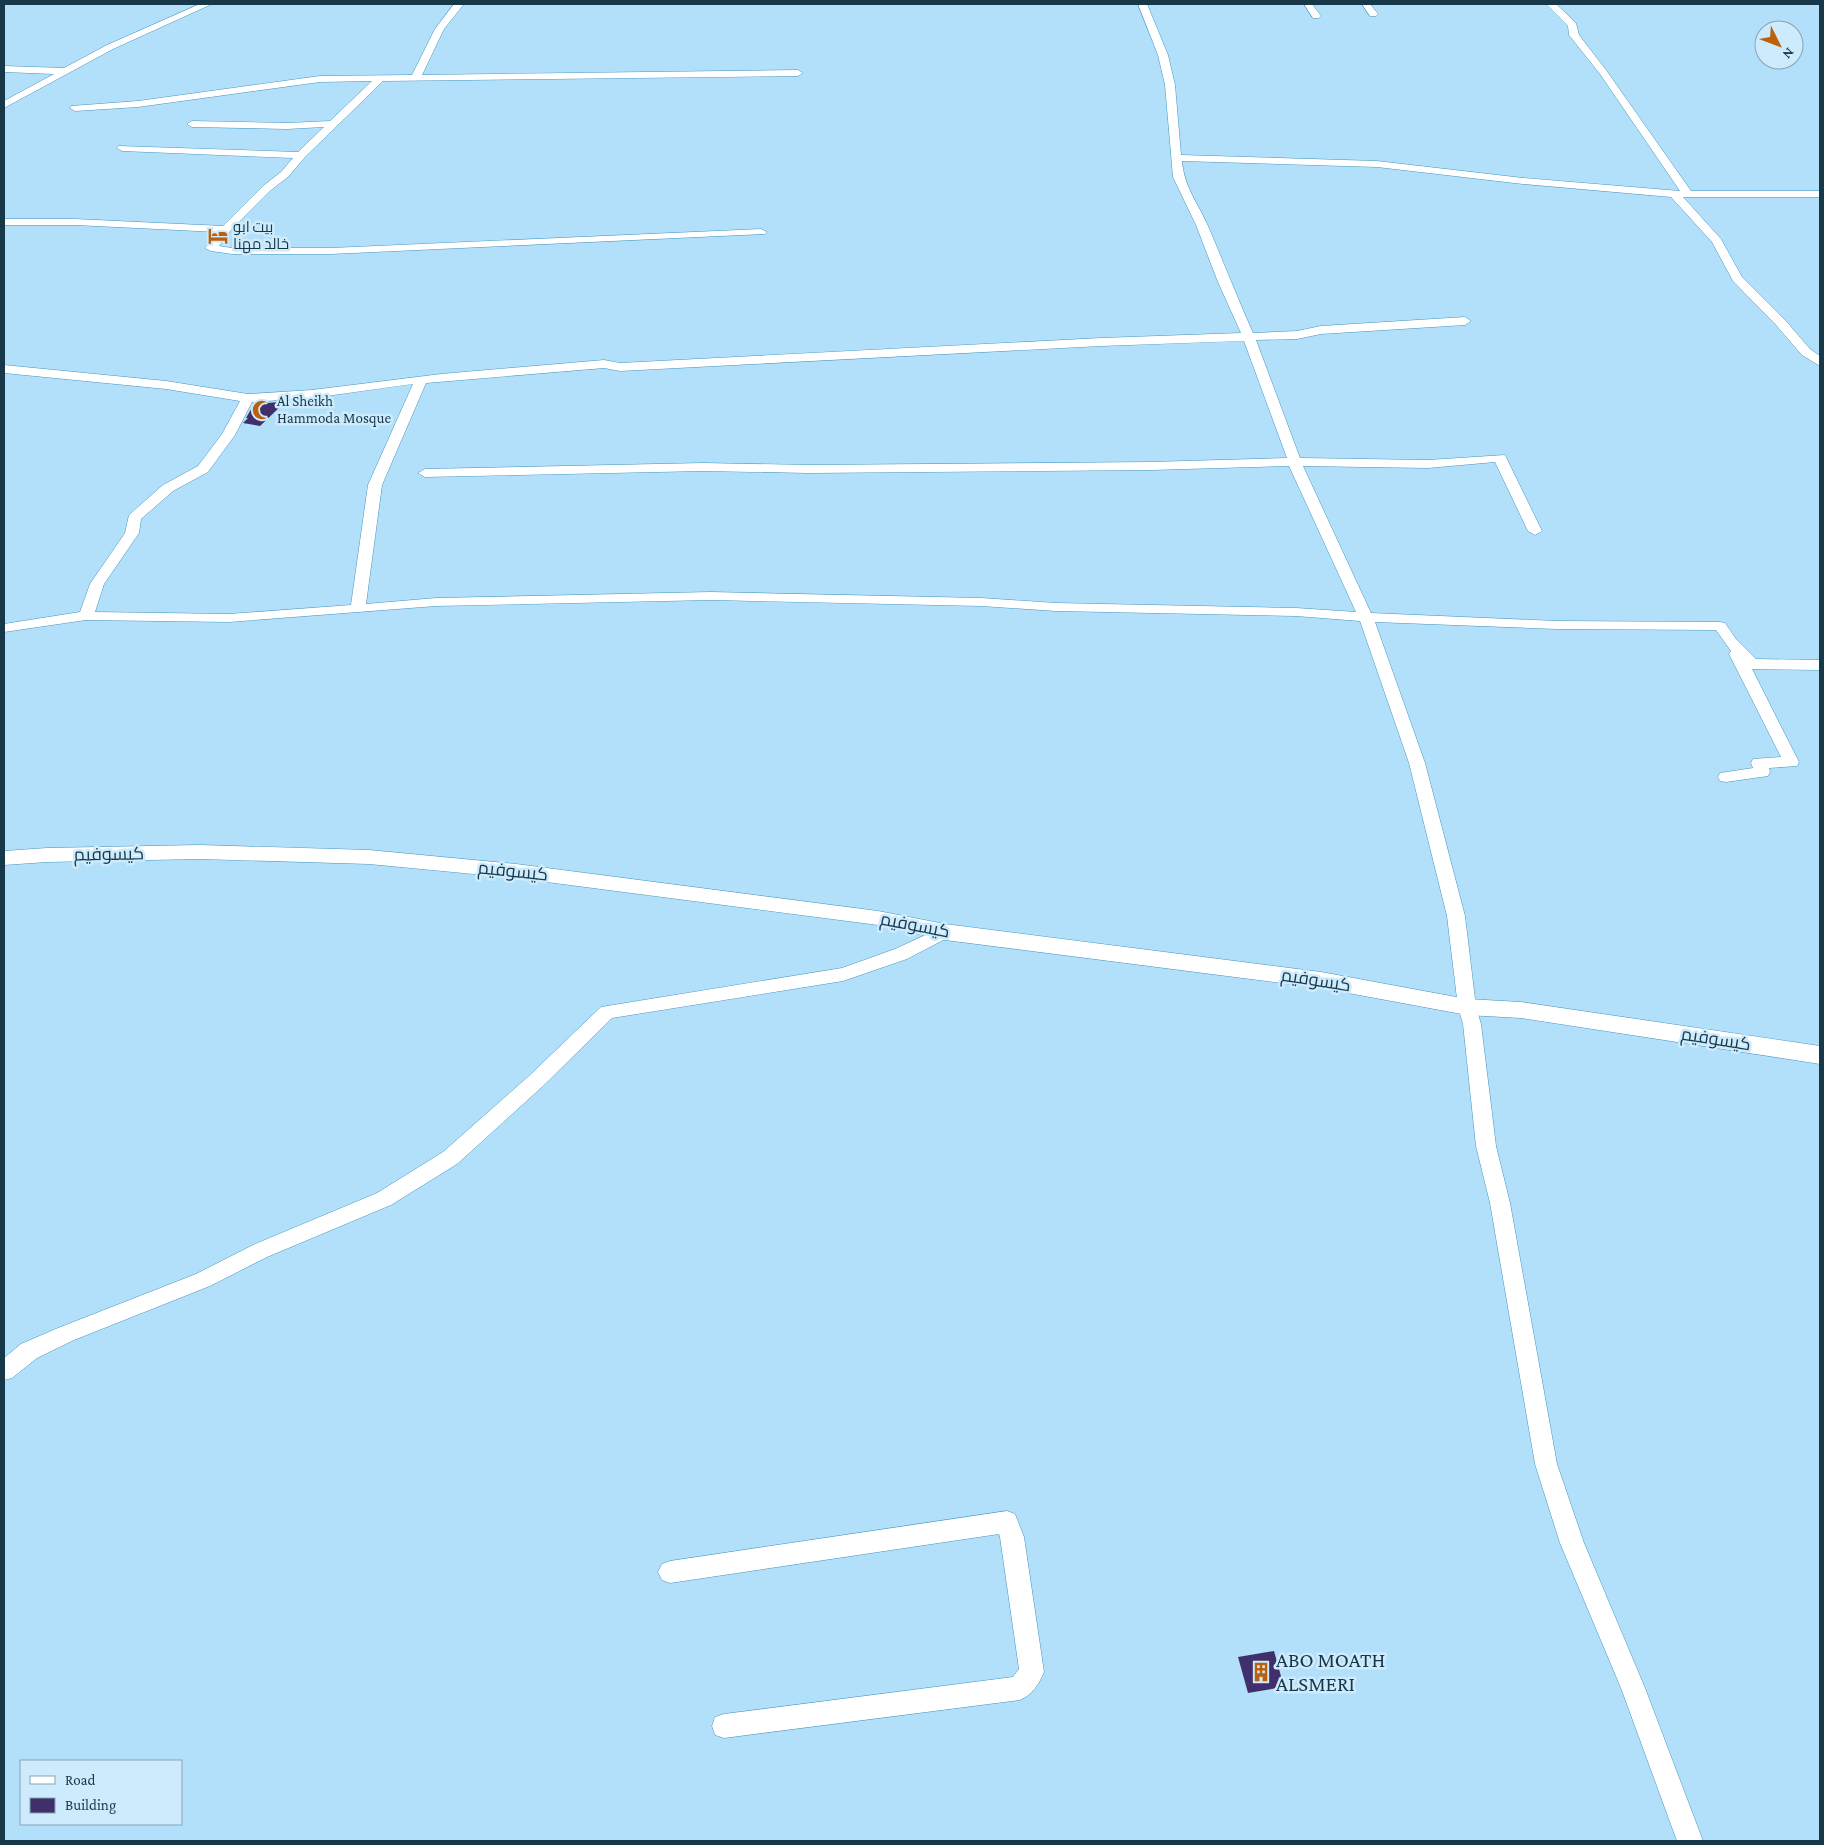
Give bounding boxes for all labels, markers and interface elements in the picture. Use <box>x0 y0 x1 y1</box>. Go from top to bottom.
north arrow <box>1754 20 1804 70</box>
text: N <box>1779 45 1798 63</box>
place label: بيت ابو خالد مهنا <box>233 219 289 254</box>
hotel icon: بيت ابو خالد مهنا <box>207 225 229 247</box>
place label: Al Sheikh Hammoda Mosque <box>277 393 391 427</box>
mosque icon: Al Sheikh Hammoda Mosque <box>251 399 273 421</box>
street label: كيسوفيم <box>74 843 144 867</box>
street label: كيسوفيم <box>477 857 549 887</box>
street label: كيسوفيم <box>878 908 952 944</box>
street label: كيسوفيم <box>1279 965 1352 997</box>
street label: كيسوفيم <box>1679 1024 1752 1056</box>
place label: ABO MOATH ALSMERI <box>1276 1648 1385 1696</box>
building icon: ABO MOATH ALSMERI <box>1250 1661 1272 1683</box>
legend <box>20 1760 182 1825</box>
text: Road <box>65 1772 96 1788</box>
text: Building <box>65 1797 116 1814</box>

